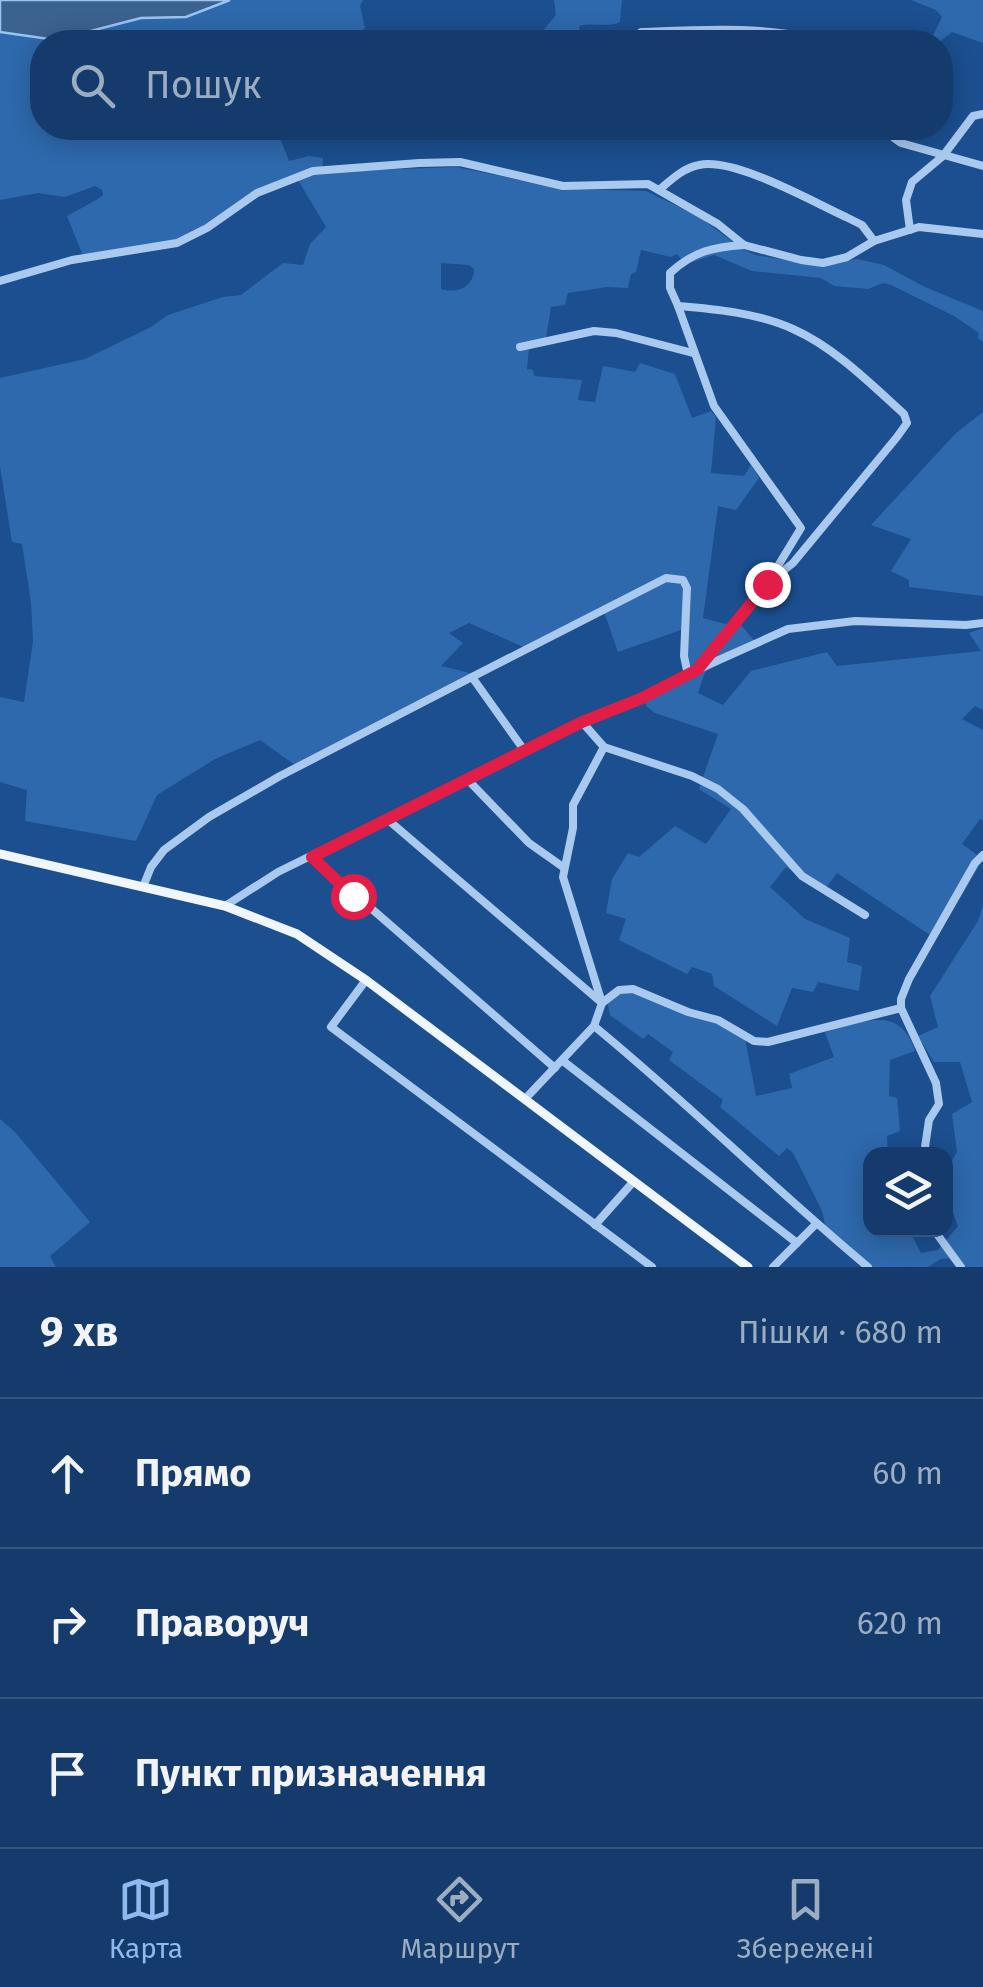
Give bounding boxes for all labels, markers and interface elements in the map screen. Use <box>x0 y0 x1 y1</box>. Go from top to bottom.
search box <box>30 30 953 140</box>
icon: search <box>65 58 120 113</box>
text: Пошук <box>145 62 262 108</box>
route end <box>745 562 791 608</box>
route start <box>331 874 377 920</box>
map controls <box>863 1147 953 1237</box>
button: layers <box>863 1147 953 1237</box>
text: 9 хв <box>40 1307 118 1357</box>
text: Пішки · 680 m <box>738 1313 943 1351</box>
icon: ahead <box>40 1446 95 1501</box>
text: Прямо <box>135 1450 251 1496</box>
text: 60 m <box>872 1454 943 1492</box>
icon: right <box>40 1596 95 1651</box>
text: Праворуч <box>135 1600 309 1646</box>
text: 620 m <box>857 1604 943 1642</box>
icon: arrive <box>40 1746 95 1801</box>
text: Пункт призначення <box>135 1750 487 1796</box>
tab: Карта <box>109 1872 183 1965</box>
tab: Маршрут <box>400 1872 519 1965</box>
tab: Збережені <box>737 1872 874 1965</box>

